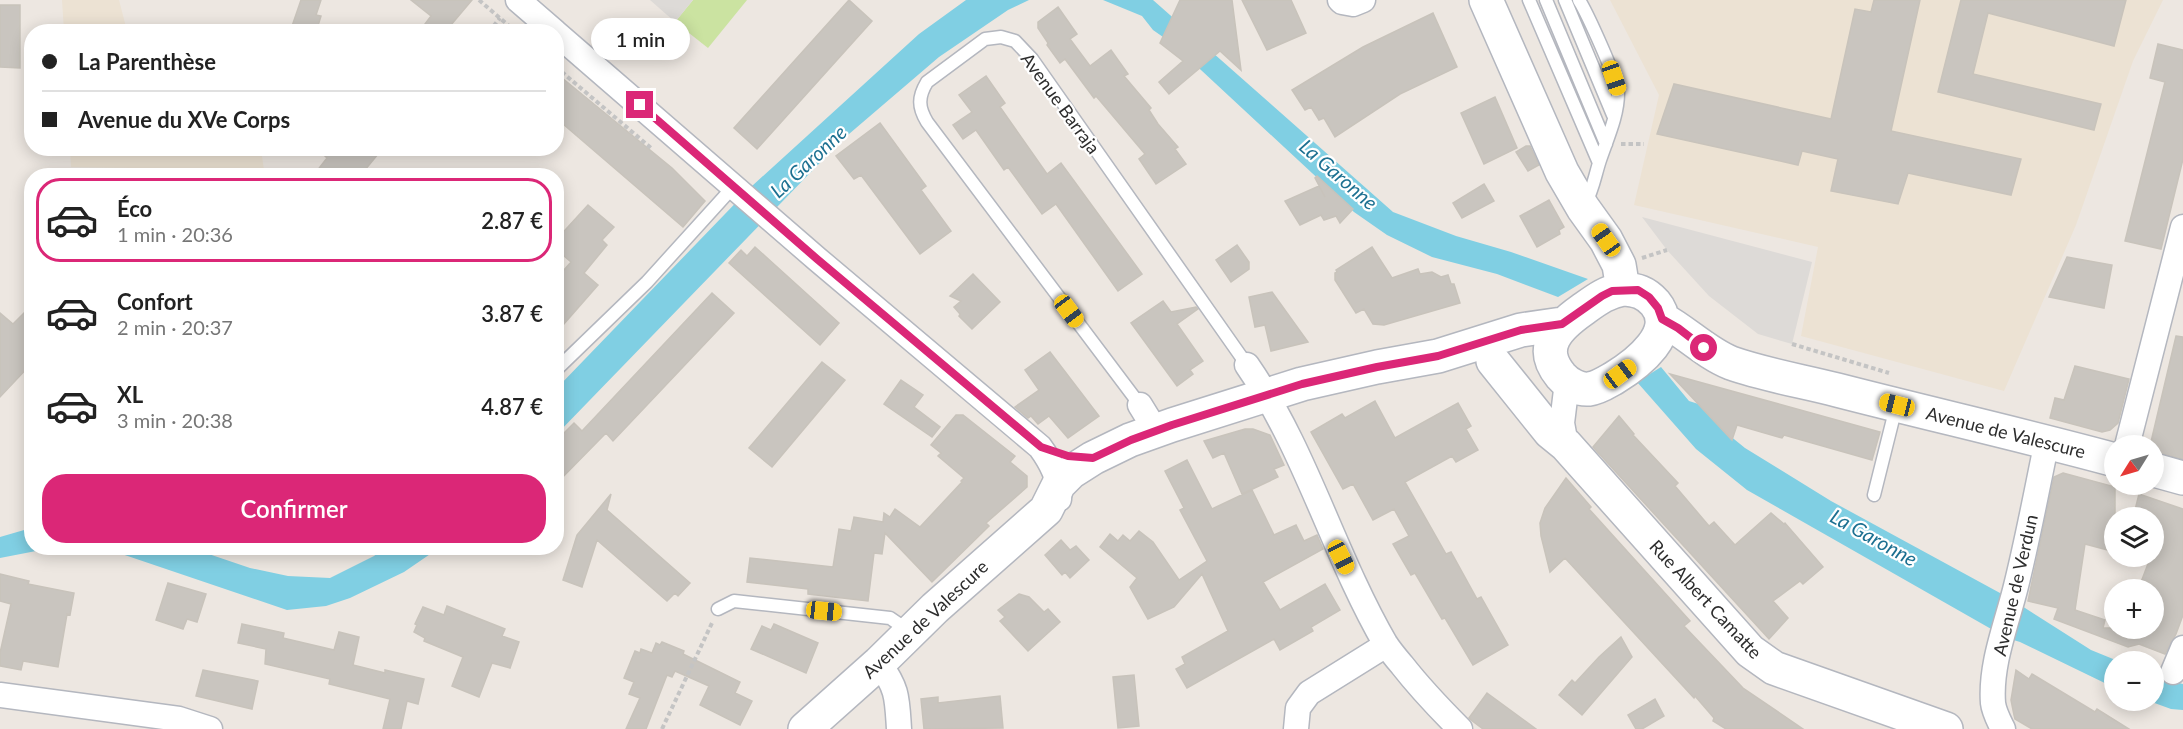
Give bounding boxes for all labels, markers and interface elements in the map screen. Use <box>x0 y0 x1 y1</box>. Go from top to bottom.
callout: 1 min <box>590 18 690 60</box>
text: 1 min <box>616 27 665 51</box>
text: La Parenthèse <box>78 48 216 75</box>
street label: Avenue Barraja <box>1017 48 1105 158</box>
car <box>1600 58 1628 98</box>
route end <box>626 91 653 118</box>
text: Avenue du XVe Corps <box>78 106 290 133</box>
water label: La Garonne <box>765 120 851 202</box>
water label: La Garonne <box>1295 134 1383 214</box>
icon: car <box>45 193 99 247</box>
text: Éco <box>117 195 152 222</box>
text: 2.87 € <box>481 207 543 234</box>
car <box>1588 220 1624 260</box>
text: 1 min · 20:36 <box>117 222 233 246</box>
icon: car <box>45 286 99 340</box>
text: Confort <box>117 288 193 315</box>
car <box>1051 291 1087 331</box>
text: 3.87 € <box>481 300 543 327</box>
text: 2 min · 20:37 <box>117 315 233 339</box>
route start <box>1690 334 1717 361</box>
car <box>1600 356 1640 392</box>
icon: car <box>45 379 99 433</box>
text: XL <box>117 381 143 408</box>
car <box>1877 392 1917 418</box>
text: 4.87 € <box>481 393 543 420</box>
street label: Avenue de Valescure <box>1924 402 2088 462</box>
text: 3 min · 20:38 <box>117 408 233 432</box>
north arrow <box>2104 435 2164 495</box>
map controls <box>2104 435 2164 711</box>
button: Confirmer <box>42 474 546 543</box>
water label: La Garonne <box>1826 503 1922 571</box>
button: layers <box>2104 507 2164 567</box>
street label: Avenue de Verdun <box>1988 512 2042 658</box>
street label: Rue Albert Camatte <box>1645 535 1767 663</box>
car <box>1325 537 1357 577</box>
street label: Avenue de Valescure <box>858 555 992 683</box>
button: + <box>2104 579 2164 639</box>
car <box>805 600 843 622</box>
button: − <box>2104 651 2164 711</box>

